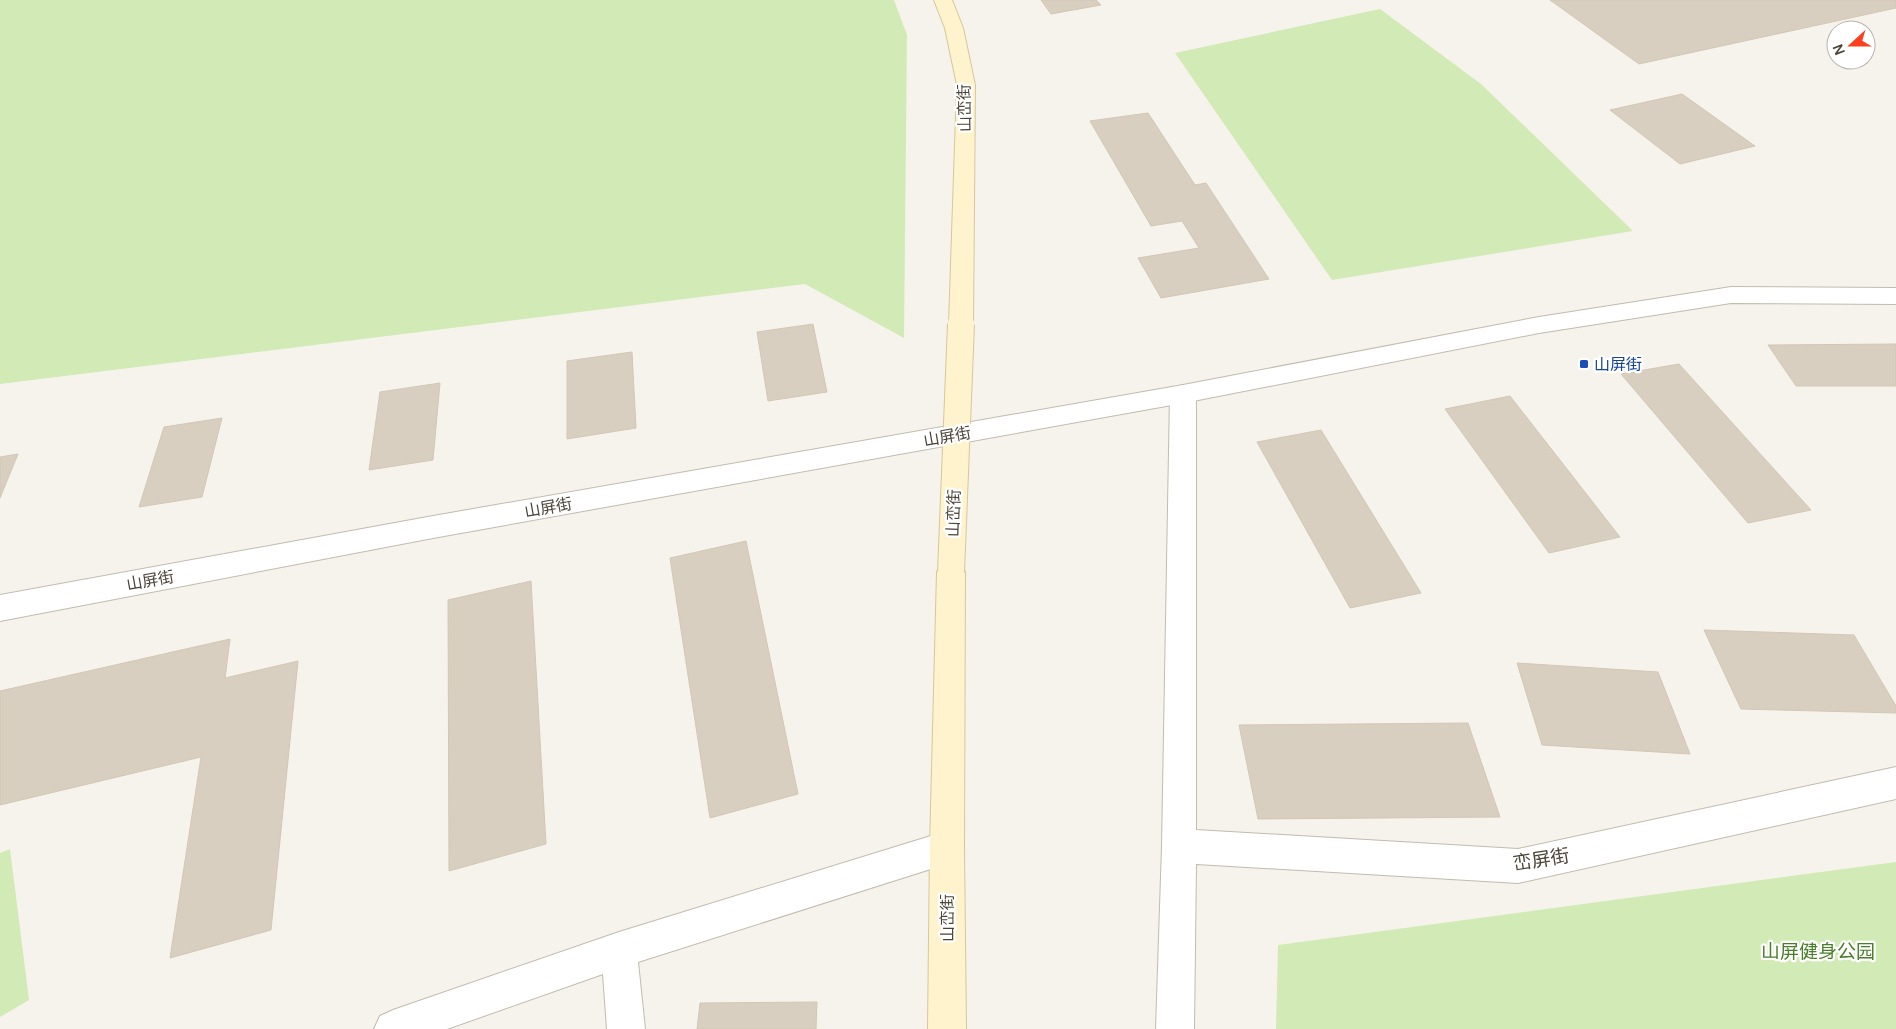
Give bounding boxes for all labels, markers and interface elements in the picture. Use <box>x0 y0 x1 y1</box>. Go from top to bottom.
north arrow <box>1826 20 1876 70</box>
text: N <box>1828 42 1849 58</box>
street label: 山峦街 <box>953 84 975 132</box>
place label: 山屏街 <box>1594 353 1642 375</box>
marker: 山屏街 <box>1578 358 1590 370</box>
street label: 山屏街 <box>921 421 973 451</box>
street label: 山峦街 <box>941 489 965 537</box>
street label: 山屏街 <box>522 492 574 522</box>
street label: 山屏街 <box>124 565 176 595</box>
street label: 峦屏街 <box>1511 842 1571 876</box>
street label: 山峦街 <box>936 894 958 942</box>
park label: 山屏健身公园 <box>1761 938 1875 964</box>

